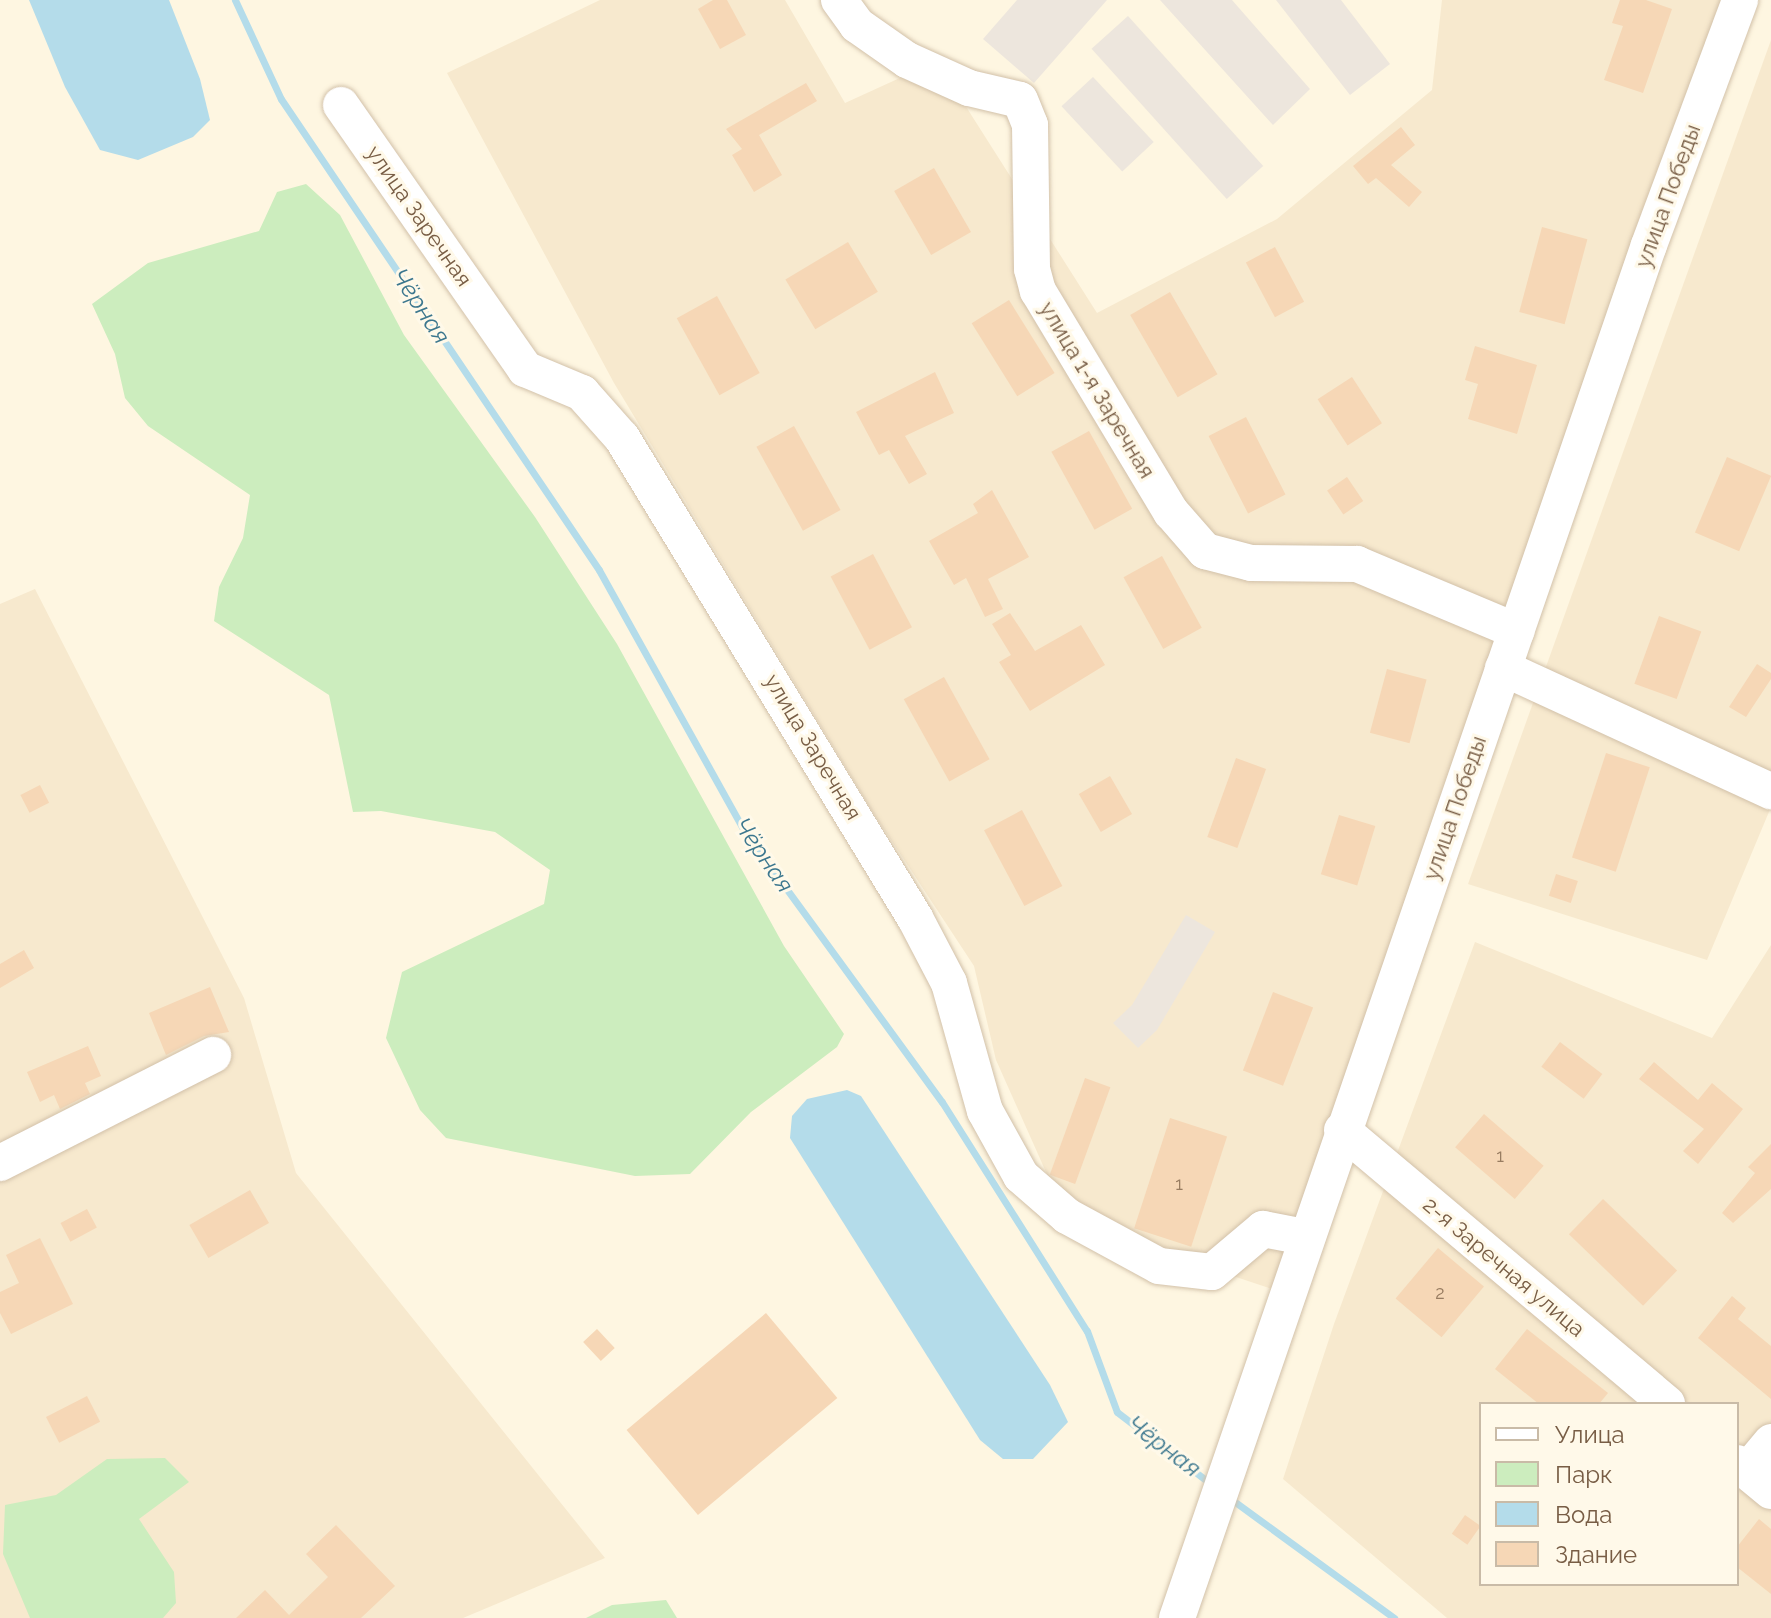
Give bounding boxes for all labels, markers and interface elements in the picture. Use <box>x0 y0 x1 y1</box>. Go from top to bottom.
street label: улица Победы <box>1630 121 1706 271</box>
street label: улица Заречная <box>361 140 477 292</box>
water label: Чёрная <box>385 263 457 349</box>
street label: улица 1-я Заречная <box>1034 297 1160 483</box>
street label: улица Заречная <box>759 669 867 825</box>
street label: улица Победы <box>1418 732 1492 884</box>
water label: Чёрная <box>728 812 800 898</box>
house number: 1 <box>1496 1145 1504 1167</box>
house number: 1 <box>1175 1173 1183 1195</box>
street label: 2-я Заречная улица <box>1418 1191 1590 1343</box>
house number: 2 <box>1435 1282 1445 1304</box>
legend <box>1479 1402 1739 1586</box>
water label: Чёрная <box>1122 1409 1206 1483</box>
text: Улица <box>1555 1420 1625 1449</box>
text: Парк <box>1555 1460 1613 1489</box>
text: Вода <box>1555 1500 1612 1529</box>
text: Здание <box>1555 1540 1637 1569</box>

